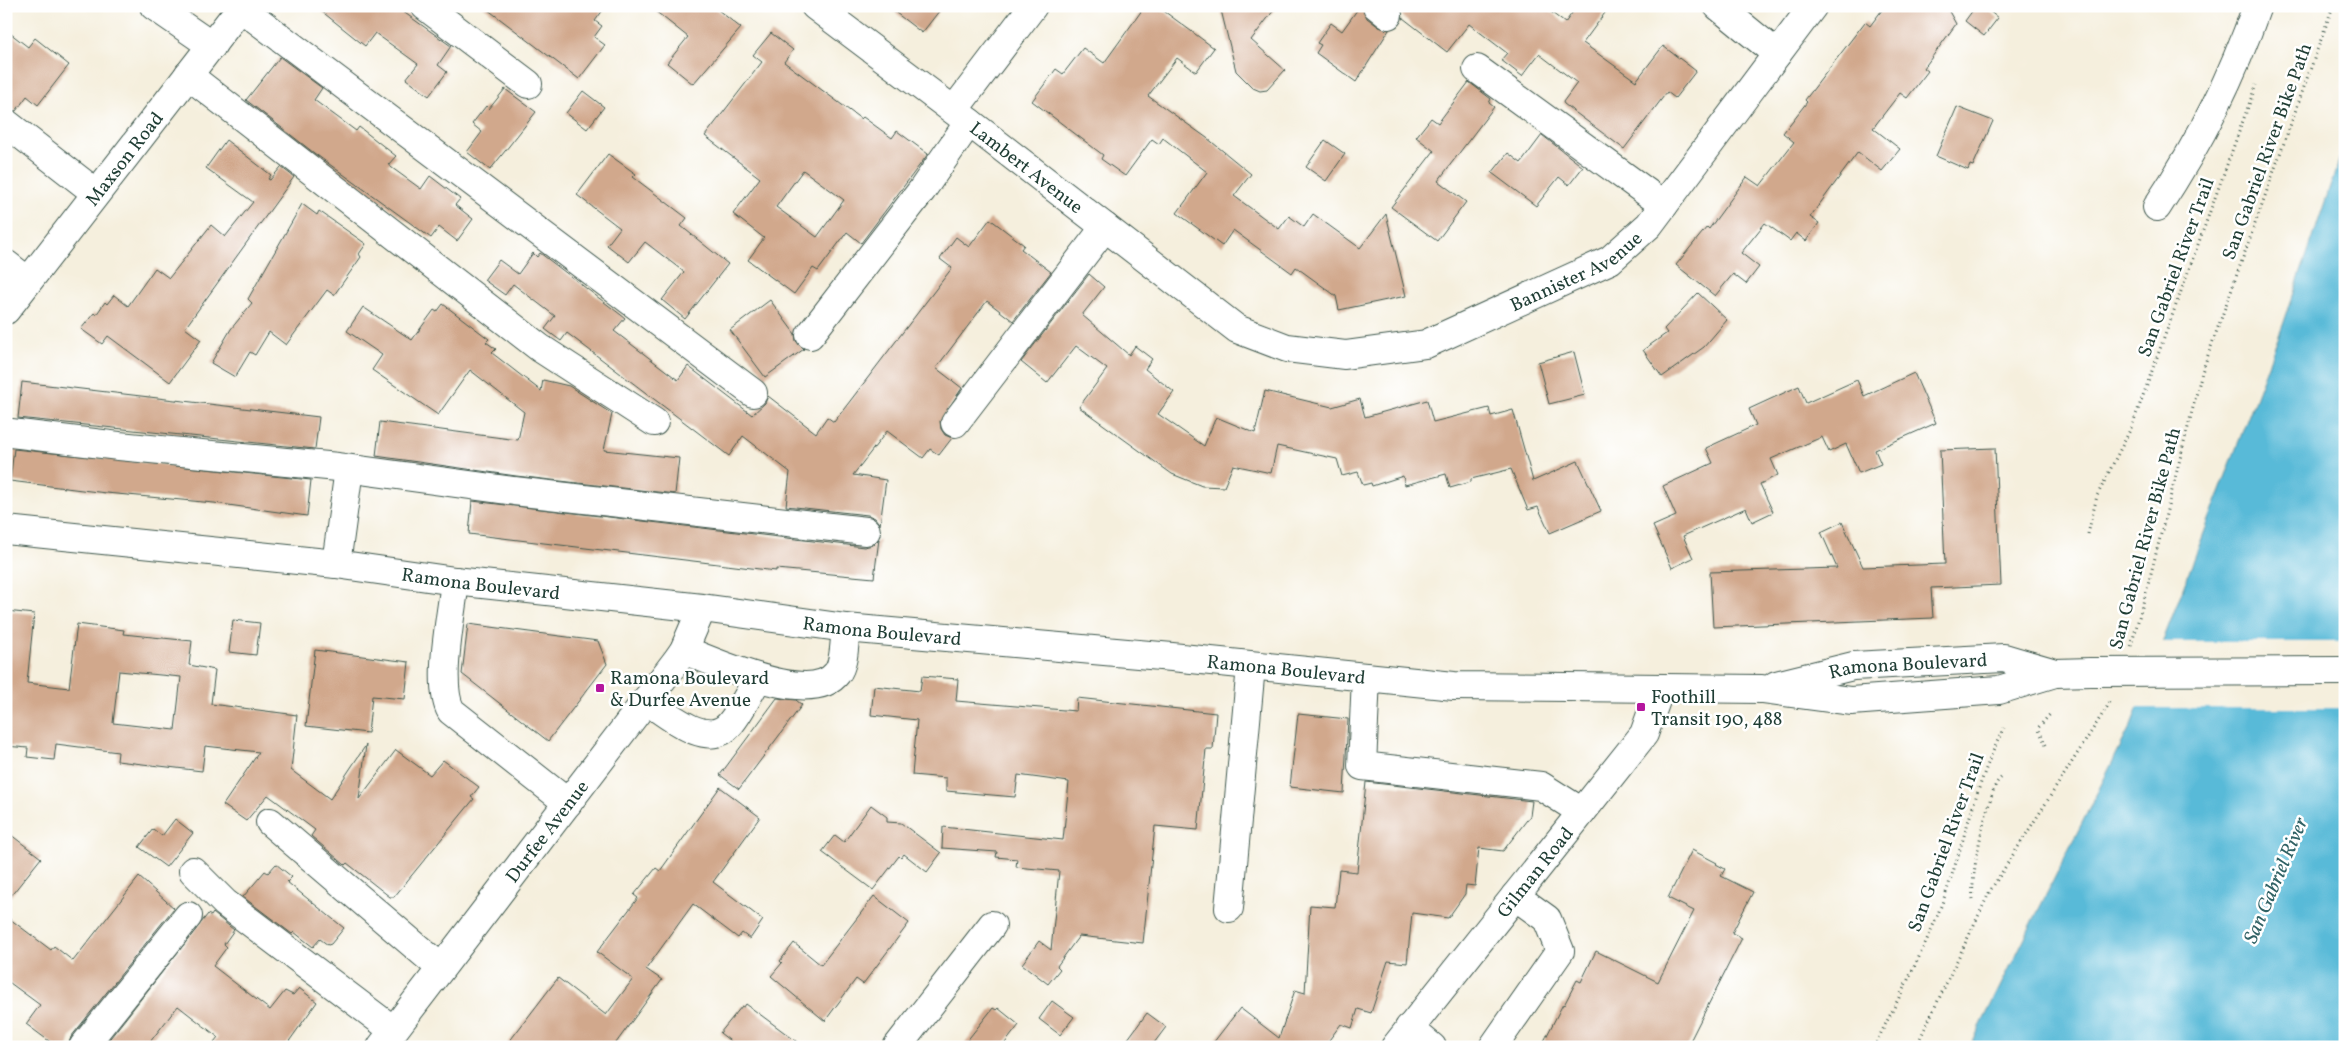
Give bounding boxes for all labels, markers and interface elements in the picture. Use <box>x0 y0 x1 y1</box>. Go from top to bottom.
street label: San Gabriel River Bike Path <box>2217 40 2319 264</box>
street label: Maxson Road <box>80 107 170 212</box>
street label: Lambert Avenue <box>964 116 1088 220</box>
street label: San Gabriel River Trail <box>2132 174 2222 361</box>
street label: Bannister Avenue <box>1506 226 1649 319</box>
street label: San Gabriel River Bike Path <box>2104 425 2188 652</box>
street label: Ramona Boulevard <box>400 563 561 607</box>
street label: Ramona Boulevard <box>801 611 962 653</box>
street label: Ramona Boulevard <box>1826 648 1988 687</box>
street label: Ramona Boulevard <box>1205 650 1367 692</box>
place label: Ramona Boulevard & Durfee Avenue <box>610 666 769 714</box>
marker: Ramona Boulevard & Durfee Avenue <box>594 682 606 694</box>
place label: Foothill Transit 190, 488 <box>1651 685 1782 733</box>
marker: Foothill Transit 190, 488 <box>1635 701 1647 713</box>
street label: San Gabriel River Trail <box>1902 749 1992 936</box>
street label: Durfee Avenue <box>500 775 596 889</box>
water label: San Gabriel River <box>2238 813 2316 948</box>
street label: Gilman Road <box>1492 822 1580 924</box>

